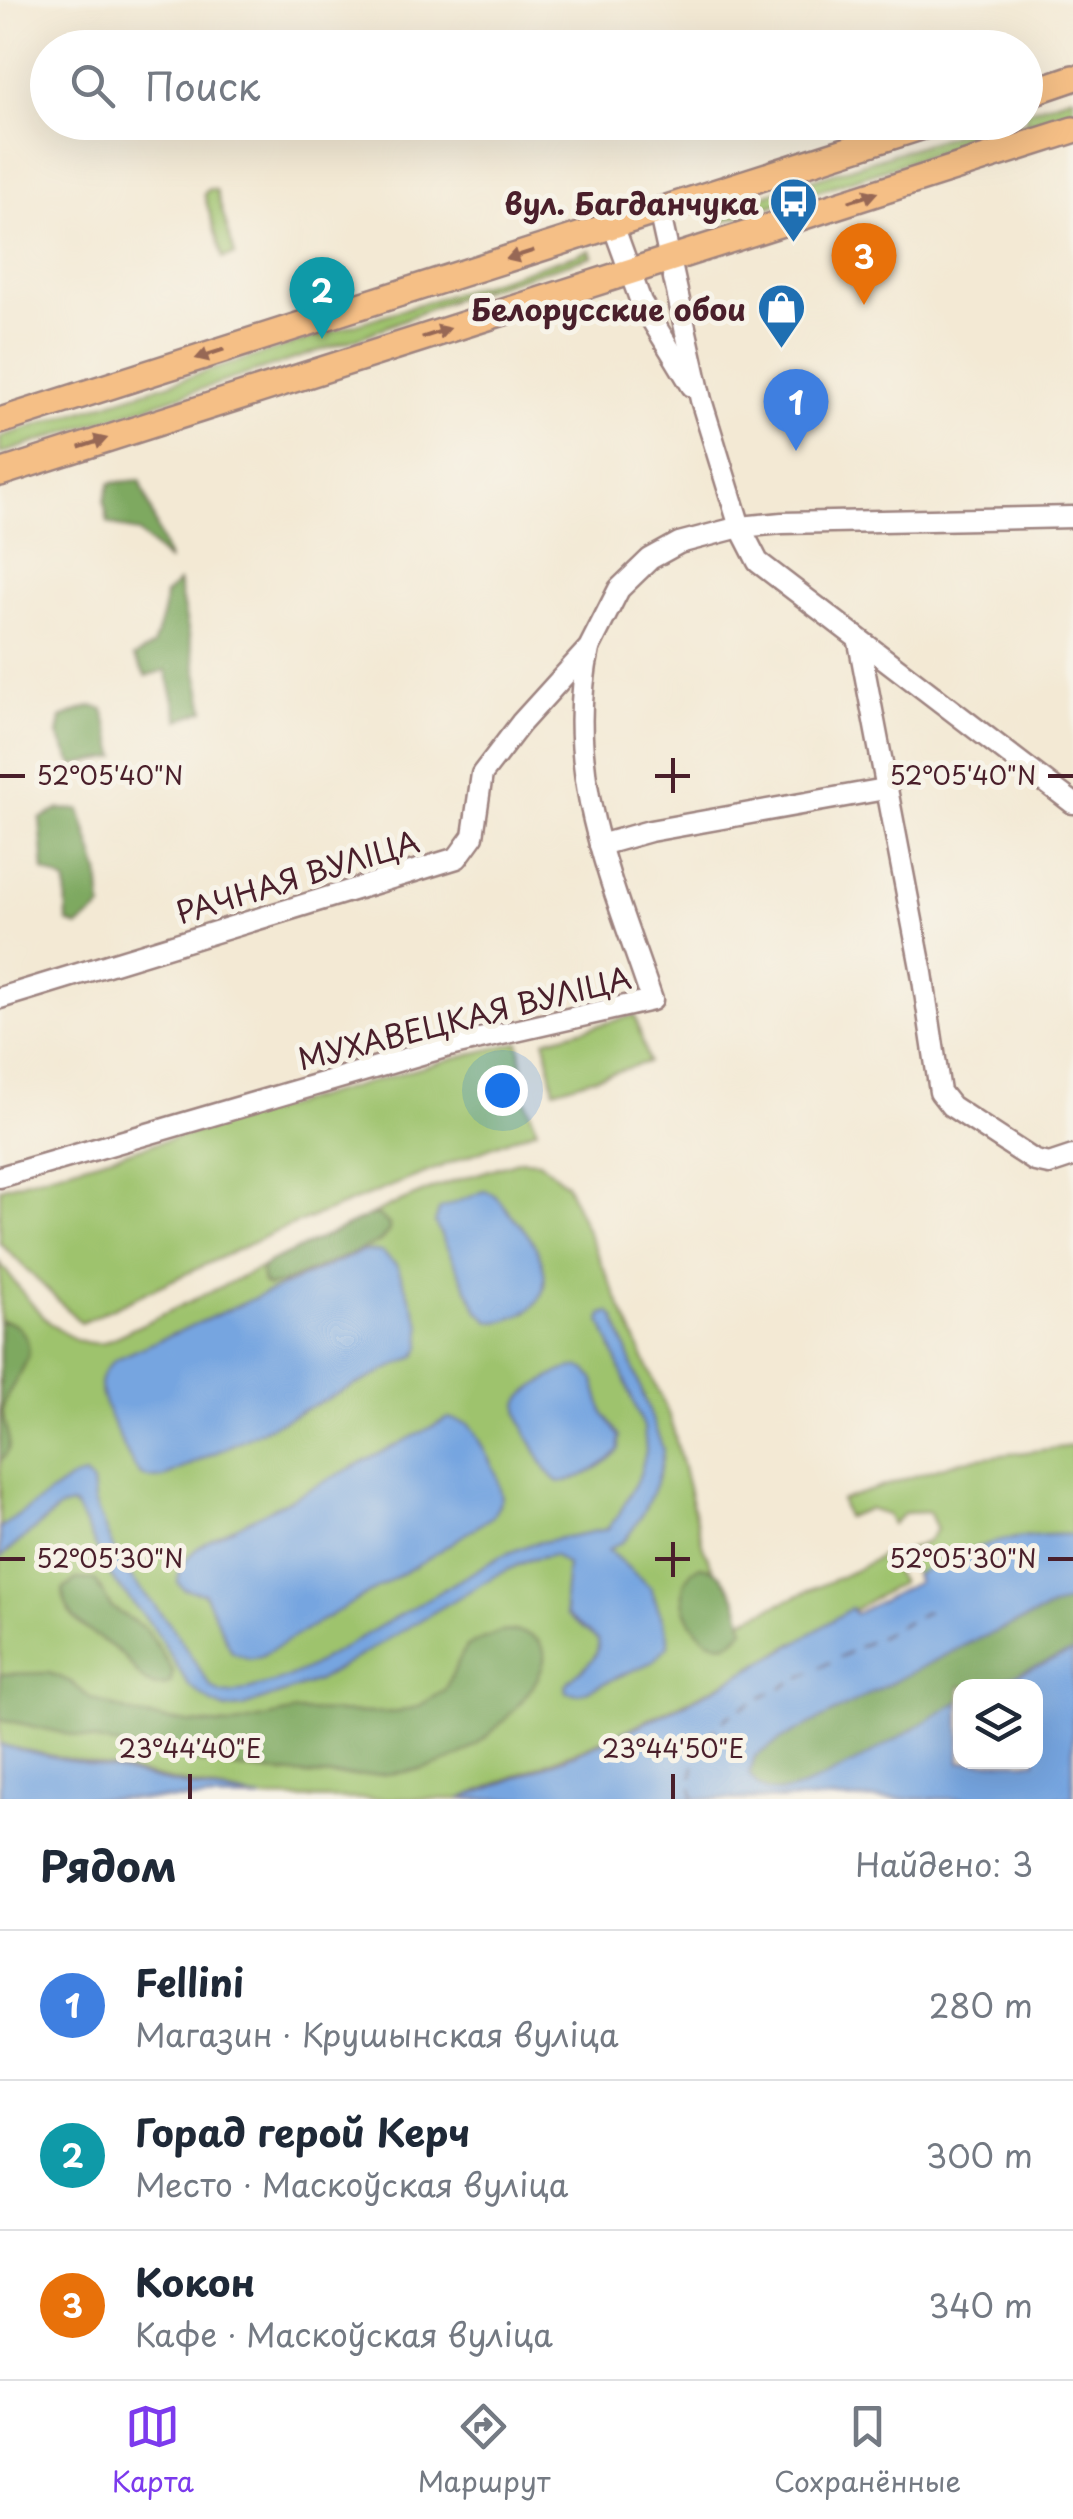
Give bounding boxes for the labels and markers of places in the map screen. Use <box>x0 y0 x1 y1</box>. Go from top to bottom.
bus stop icon: вул. Багданчука <box>768 176 820 244</box>
place label: вул. Багданчука <box>504 180 760 225</box>
pin: 3 <box>832 222 896 305</box>
pin: 2 <box>290 256 354 339</box>
shop icon: Белорусские обои <box>755 282 807 350</box>
place label: Белорусские обои <box>471 286 746 331</box>
pin: 1 <box>764 368 828 451</box>

